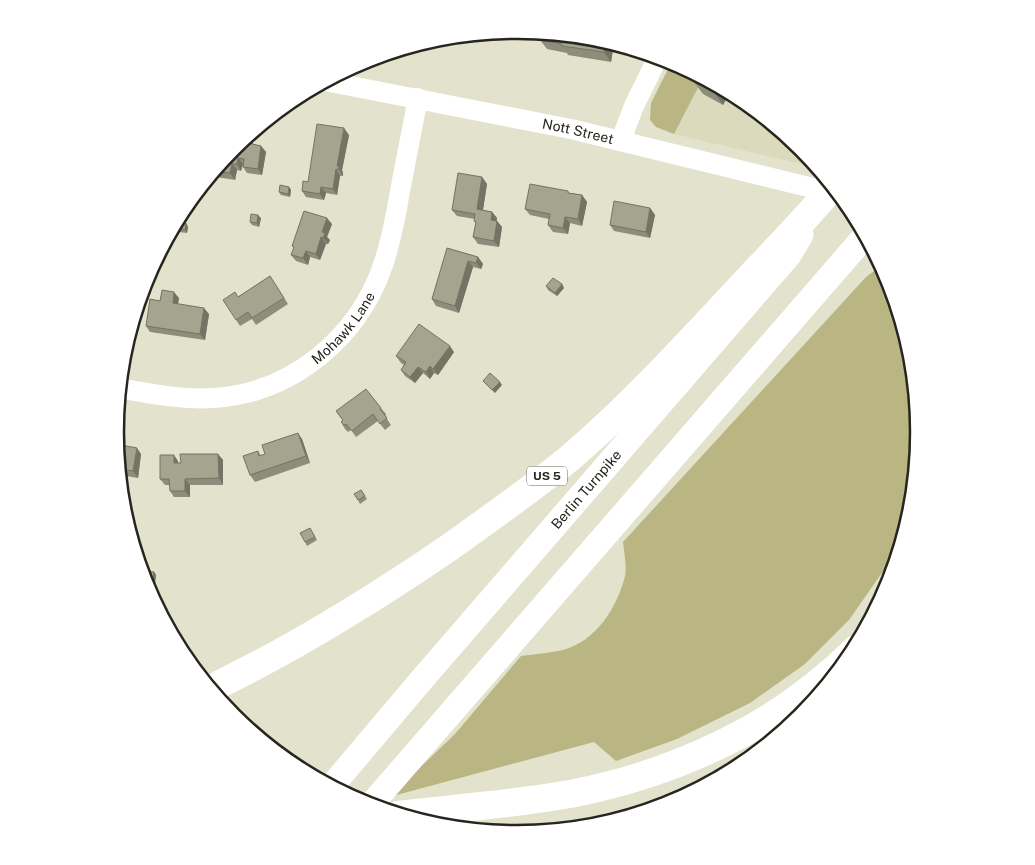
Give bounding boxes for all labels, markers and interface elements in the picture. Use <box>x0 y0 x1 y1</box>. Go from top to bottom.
street label: Nott Street <box>541 116 615 147</box>
street label: Mohawk Lane <box>308 289 378 367</box>
street label: Berlin Turnpike <box>548 447 625 532</box>
road number: US 5 <box>527 466 567 486</box>

